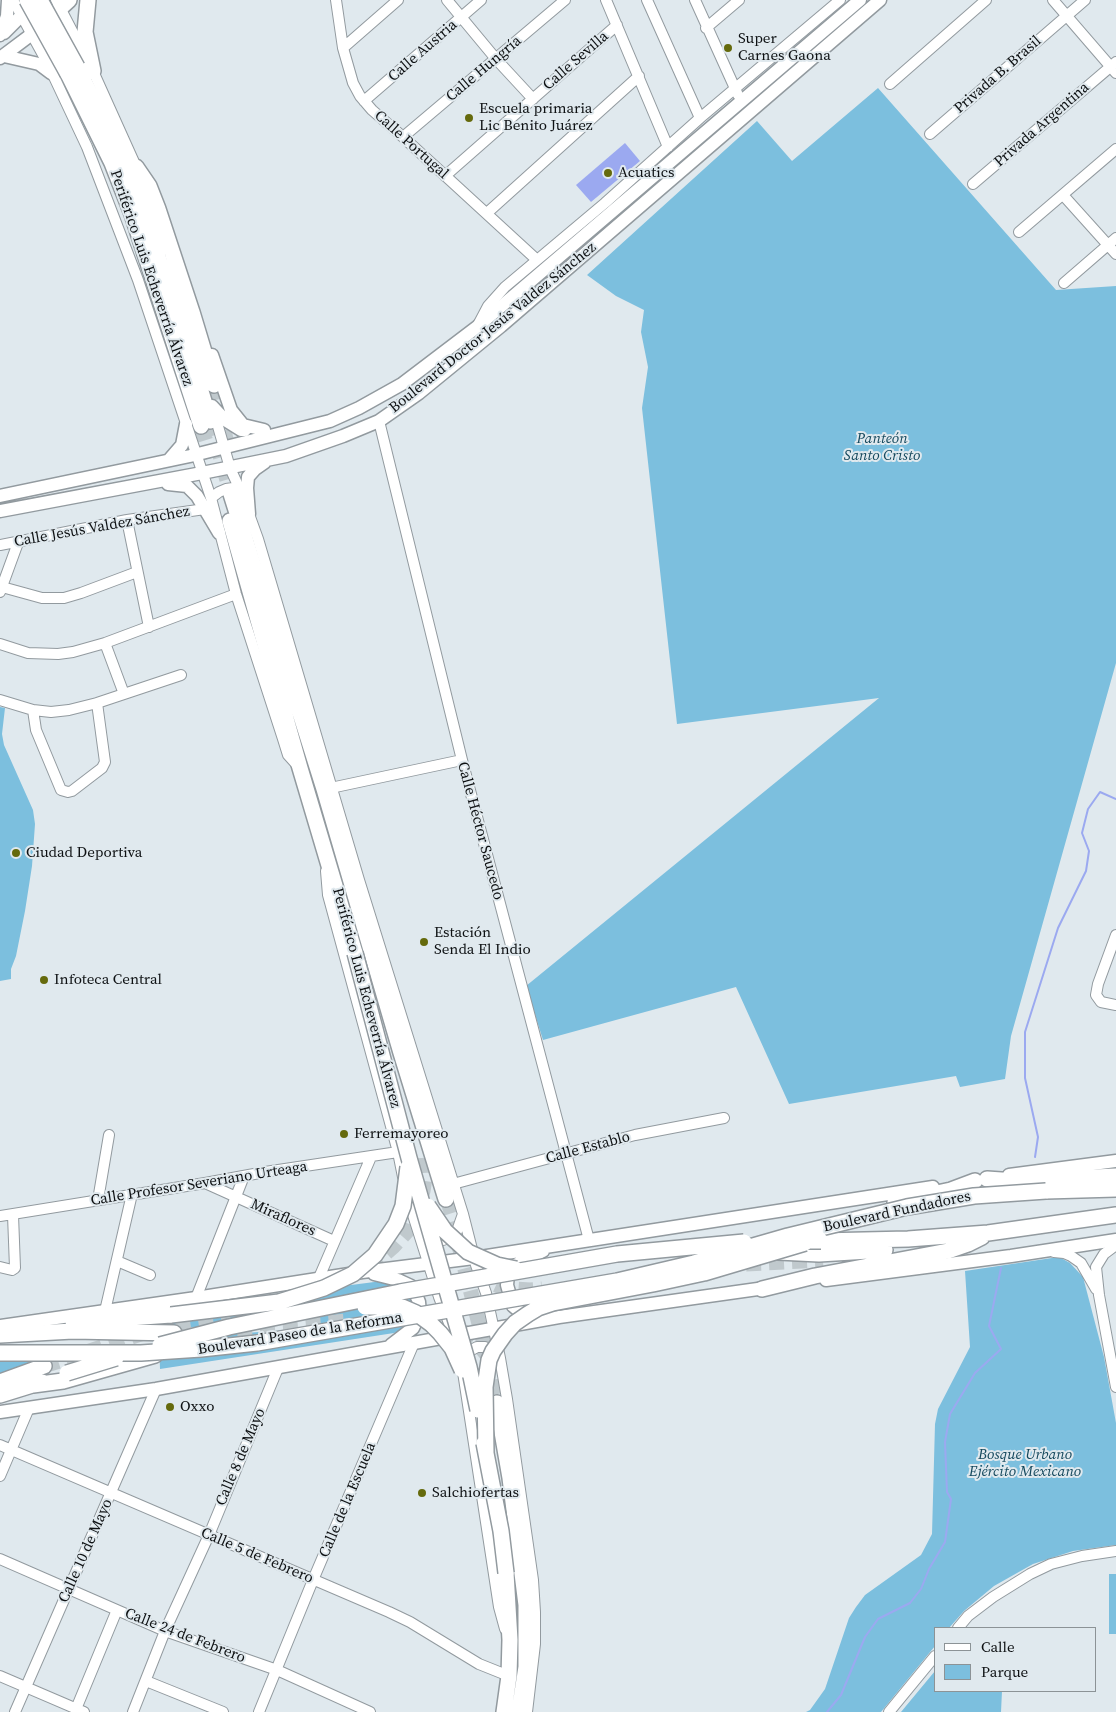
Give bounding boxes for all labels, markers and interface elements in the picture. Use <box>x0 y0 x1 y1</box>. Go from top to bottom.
street label: Calle Austria <box>385 16 461 86</box>
street label: Calle Sevilla <box>540 28 612 94</box>
place label: Super Carnes Gaona <box>738 30 831 65</box>
street label: Calle Hungría <box>443 32 525 106</box>
street label: Privada B. Brasil <box>951 32 1045 118</box>
marker: Super Carnes Gaona <box>722 42 734 54</box>
street label: Privada Argentina <box>991 79 1093 171</box>
place label: Escuela primaria Lic Benito Juárez <box>479 100 593 135</box>
street label: Calle Portugal <box>370 107 452 183</box>
marker: Escuela primaria Lic Benito Juárez <box>463 112 475 124</box>
place label: Acuatics <box>618 164 675 182</box>
marker: Acuatics <box>602 167 614 179</box>
street label: Periférico Luis Echeverría Álvarez <box>106 168 196 388</box>
street label: Boulevard Doctor Jesús Valdez Sánchez <box>386 239 600 417</box>
park label: Panteón Santo Cristo <box>844 430 920 465</box>
street label: Calle Jesús Valdez Sánchez <box>13 503 191 551</box>
street label: Calle Héctor Saucedo <box>453 760 507 902</box>
place label: Ciudad Deportiva <box>26 844 142 862</box>
marker: Ciudad Deportiva <box>10 847 22 859</box>
street label: Periférico Luis Echeverría Álvarez <box>328 886 404 1110</box>
place label: Estación Senda El Indio <box>434 924 531 959</box>
marker: Estación Senda El Indio <box>418 936 430 948</box>
place label: Infoteca Central <box>54 971 162 989</box>
marker: Infoteca Central <box>38 974 50 986</box>
place label: Ferremayoreo <box>354 1125 449 1143</box>
marker: Ferremayoreo <box>338 1128 350 1140</box>
street label: Calle Establo <box>544 1128 632 1168</box>
street label: Calle Profesor Severiano Urteaga <box>89 1158 309 1210</box>
street label: Boulevard Fundadores <box>821 1188 973 1236</box>
street label: Miraflores <box>248 1196 318 1240</box>
street label: Boulevard Paseo de la Reforma <box>197 1309 403 1359</box>
place label: Oxxo <box>180 1398 214 1416</box>
marker: Oxxo <box>164 1401 176 1413</box>
street label: Calle 8 de Mayo <box>212 1406 270 1508</box>
street label: Calle de la Escuela <box>316 1440 380 1560</box>
park label: Bosque Urbano Ejército Mexicano <box>969 1446 1081 1481</box>
place label: Salchiofertas <box>432 1484 519 1502</box>
marker: Salchiofertas <box>416 1487 428 1499</box>
street label: Calle 10 de Mayo <box>55 1496 117 1606</box>
street label: Calle 5 de Febrero <box>198 1524 316 1588</box>
street label: Calle 24 de Febrero <box>122 1605 248 1667</box>
legend <box>934 1627 1096 1692</box>
text: Calle <box>981 1636 1015 1657</box>
text: Parque <box>981 1661 1028 1682</box>

